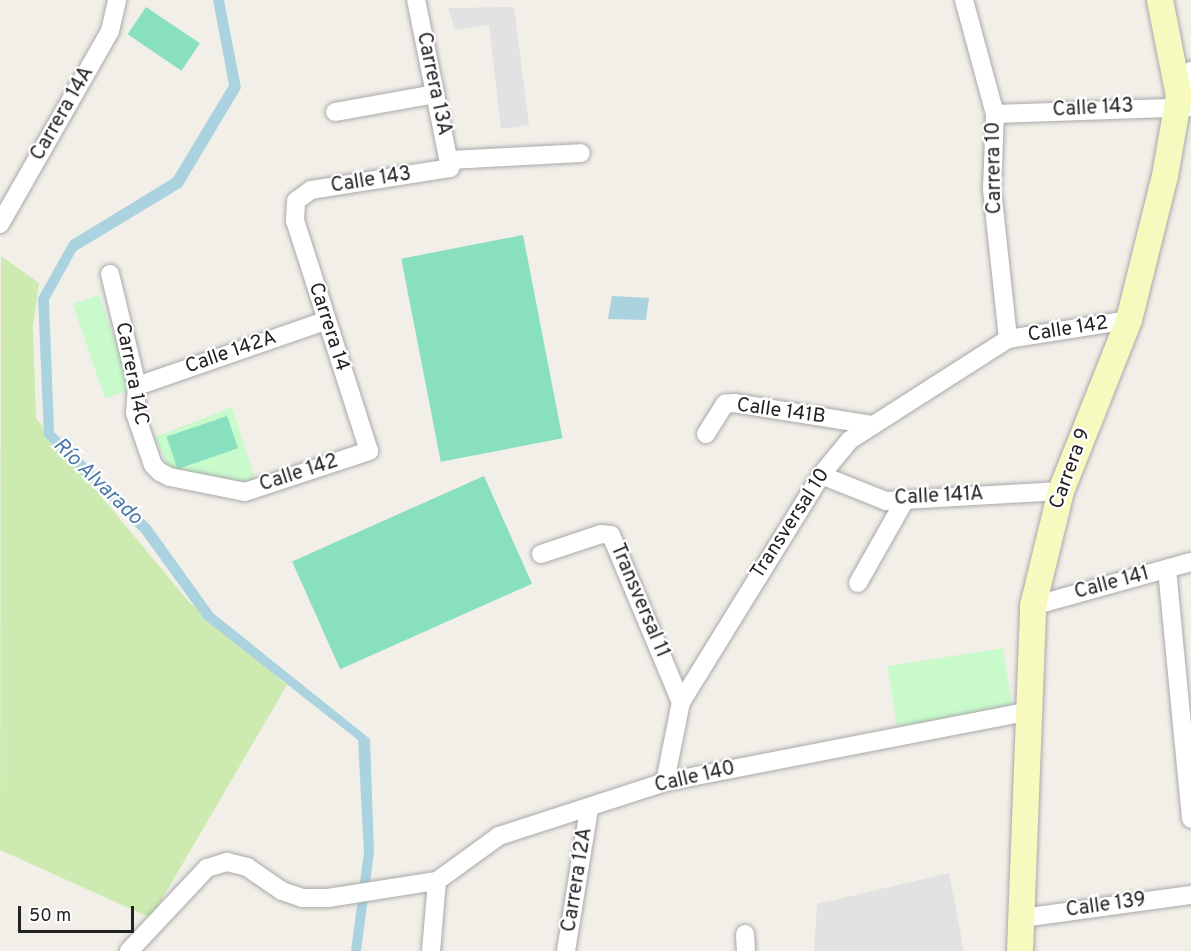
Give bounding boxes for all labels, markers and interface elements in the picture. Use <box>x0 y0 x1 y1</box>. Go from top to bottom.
street label: Carrera 13A <box>410 30 456 138</box>
street label: Carrera 14A <box>26 63 100 165</box>
street label: Calle 143 <box>1052 95 1134 123</box>
street label: Carrera 10 <box>982 122 1008 214</box>
street label: Calle 143 <box>329 163 413 199</box>
street label: Carrera 14 <box>302 280 354 374</box>
street label: Calle 142 <box>1026 312 1110 348</box>
street label: Carrera 14C <box>109 320 153 428</box>
street label: Calle 142A <box>182 326 280 380</box>
street label: Calle 141B <box>735 394 827 430</box>
street label: Carrera 9 <box>1045 425 1097 513</box>
water label: Río Alvarado <box>47 433 147 531</box>
street label: Calle 142 <box>257 450 341 498</box>
street label: Transversal 10 <box>746 464 836 584</box>
street label: Calle 141A <box>894 483 984 511</box>
street label: Transversal 11 <box>604 540 674 662</box>
street label: Calle 141 <box>1072 563 1152 605</box>
street label: Calle 140 <box>652 757 738 799</box>
street label: Carrera 12A <box>558 826 598 934</box>
street label: Calle 139 <box>1065 889 1147 923</box>
scale bar <box>21 894 136 932</box>
text: 50 m <box>29 905 71 928</box>

